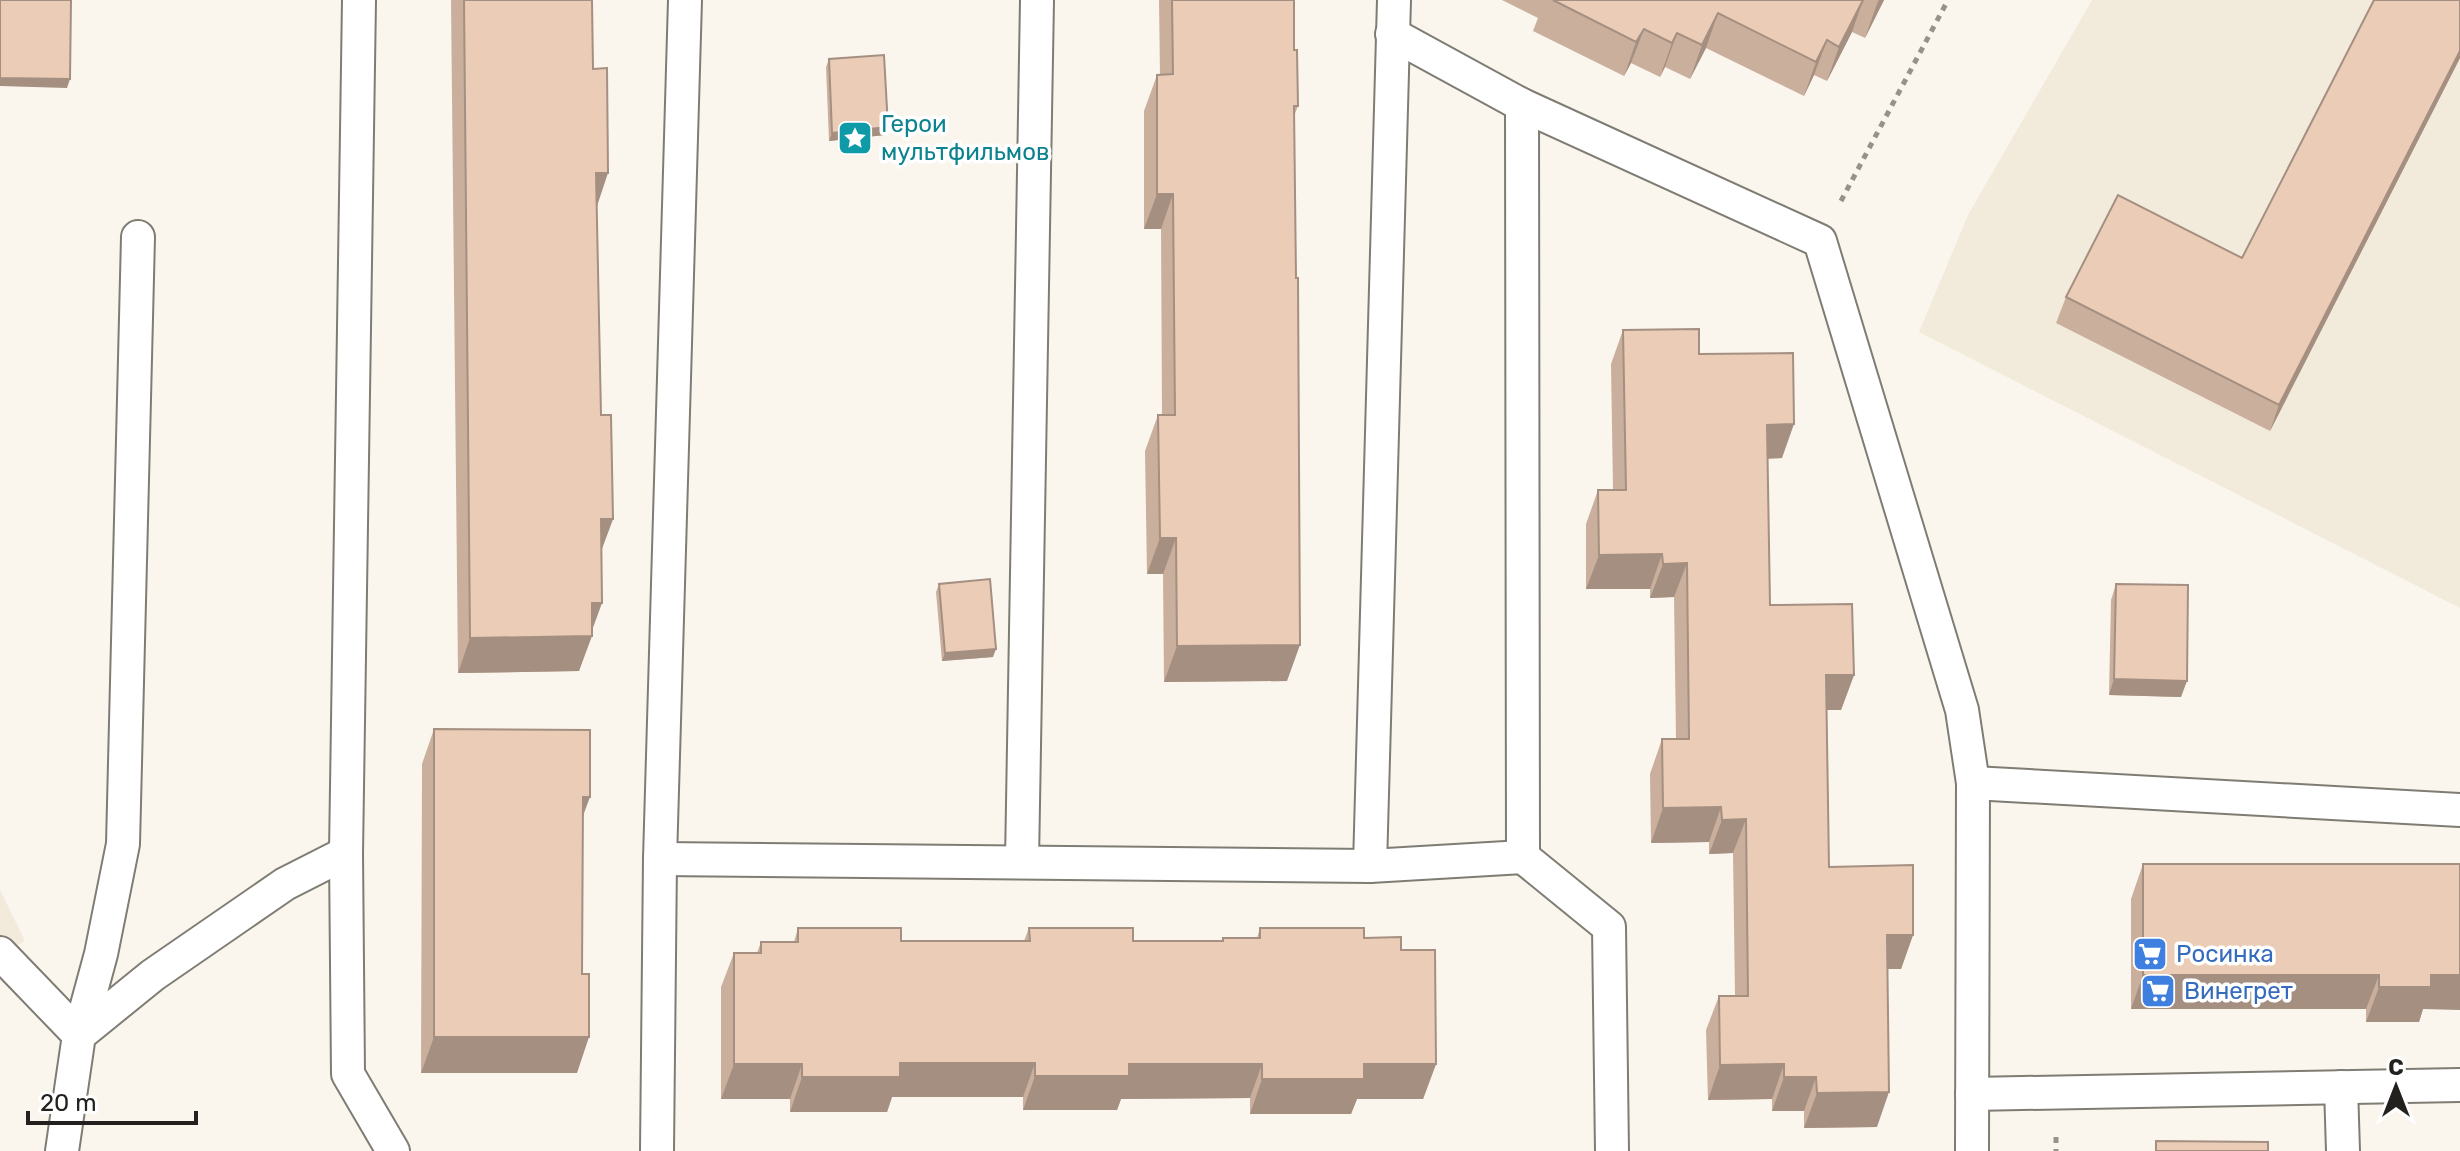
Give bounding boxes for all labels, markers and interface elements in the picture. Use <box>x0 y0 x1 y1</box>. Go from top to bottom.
place label: Герои мультфильмов <box>881 110 1049 166</box>
place icon: Герои мультфильмов <box>836 119 874 157</box>
supermarket icon: Росинка <box>2131 935 2169 973</box>
place label: Росинка <box>2176 940 2274 968</box>
supermarket icon: Винегрет <box>2139 972 2177 1010</box>
place label: Винегрет <box>2184 977 2293 1005</box>
north arrow <box>2356 1047 2436 1127</box>
text: С <box>2388 1054 2404 1081</box>
scale bar <box>28 1075 196 1125</box>
text: 20 m <box>40 1089 97 1117</box>

